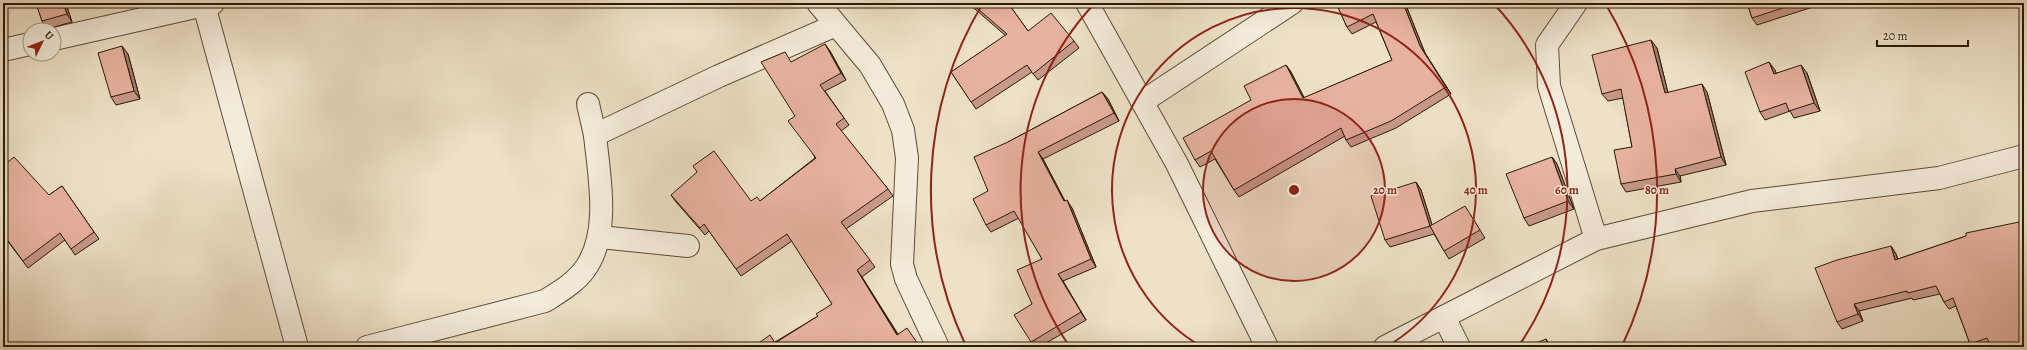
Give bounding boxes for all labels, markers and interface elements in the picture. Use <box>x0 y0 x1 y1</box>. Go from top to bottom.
north arrow <box>22 22 62 62</box>
scale bar <box>1877 22 1968 48</box>
text: U <box>41 28 57 44</box>
text: 20 m <box>1883 28 1907 44</box>
text: 20 m <box>1373 182 1397 198</box>
text: 40 m <box>1464 182 1488 198</box>
text: 60 m <box>1555 182 1579 198</box>
text: 80 m <box>1645 182 1669 198</box>
centre of rings <box>1287 183 1301 197</box>

